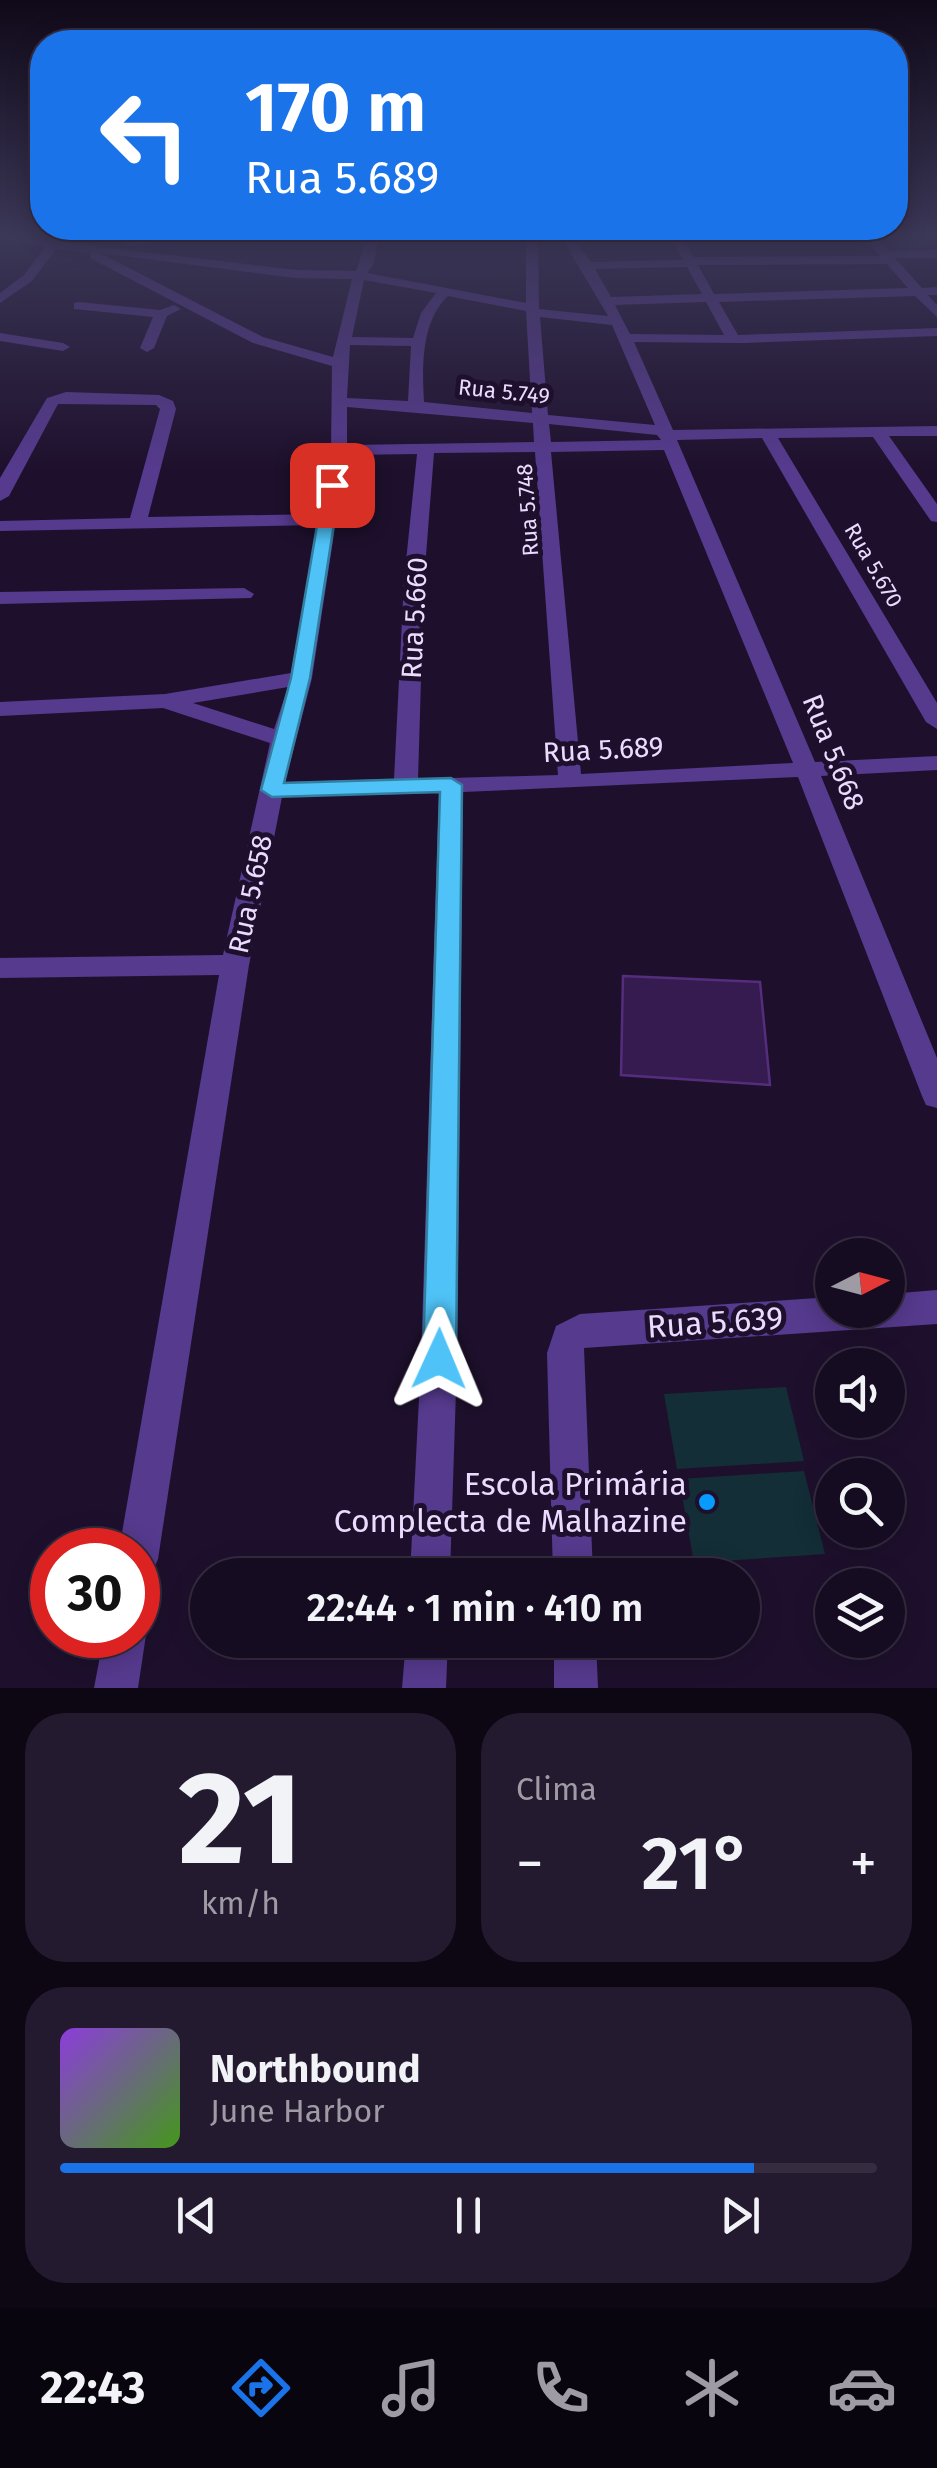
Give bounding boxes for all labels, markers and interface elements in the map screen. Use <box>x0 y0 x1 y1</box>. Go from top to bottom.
text: 170 m <box>245 66 426 150</box>
icon: left <box>80 70 210 200</box>
text: Rua 5.689 <box>245 151 439 205</box>
street label: Rua 5.749 <box>457 373 551 410</box>
pin <box>290 443 375 528</box>
icon: arrive <box>305 458 360 513</box>
street label: Rua 5.748 <box>511 463 544 557</box>
street label: Rua 5.670 <box>839 518 908 612</box>
street label: Rua 5.660 <box>395 556 434 680</box>
street label: Rua 5.668 <box>795 690 872 815</box>
street label: Rua 5.689 <box>542 730 664 769</box>
street label: Rua 5.658 <box>222 832 279 957</box>
north arrow <box>815 1238 905 1328</box>
map controls <box>815 1238 905 1658</box>
street label: Rua 5.639 <box>646 1298 784 1346</box>
position arrow <box>387 1307 491 1411</box>
button: sound <box>815 1348 905 1438</box>
button: search <box>815 1458 905 1548</box>
place label: Escola Primária Complecta de Malhazine <box>334 1465 687 1540</box>
marker: Escola Primária Complecta de Malhazine <box>696 1491 718 1513</box>
speed limit sign: 30 <box>30 1528 160 1658</box>
button: layers <box>815 1568 905 1658</box>
text: 22:44 · 1 min · 410 m <box>307 1585 643 1631</box>
text: 21 <box>178 1741 303 1897</box>
text: Clima <box>516 1770 597 1808</box>
text: 21° <box>642 1819 752 1909</box>
text: − <box>516 1831 544 1897</box>
text: + <box>850 1831 877 1897</box>
text: km/h <box>201 1884 280 1922</box>
text: Northbound <box>210 2046 421 2092</box>
text: June Harbor <box>210 2092 385 2130</box>
icon: previous <box>169 2188 224 2243</box>
icon: pause <box>441 2188 496 2243</box>
icon: next <box>713 2188 768 2243</box>
icon: directions <box>226 2353 296 2423</box>
icon: music <box>376 2353 446 2423</box>
icon: phone <box>526 2353 596 2423</box>
icon: climate <box>677 2353 747 2423</box>
icon: car <box>827 2353 897 2423</box>
text: 22:43 <box>40 2361 145 2415</box>

